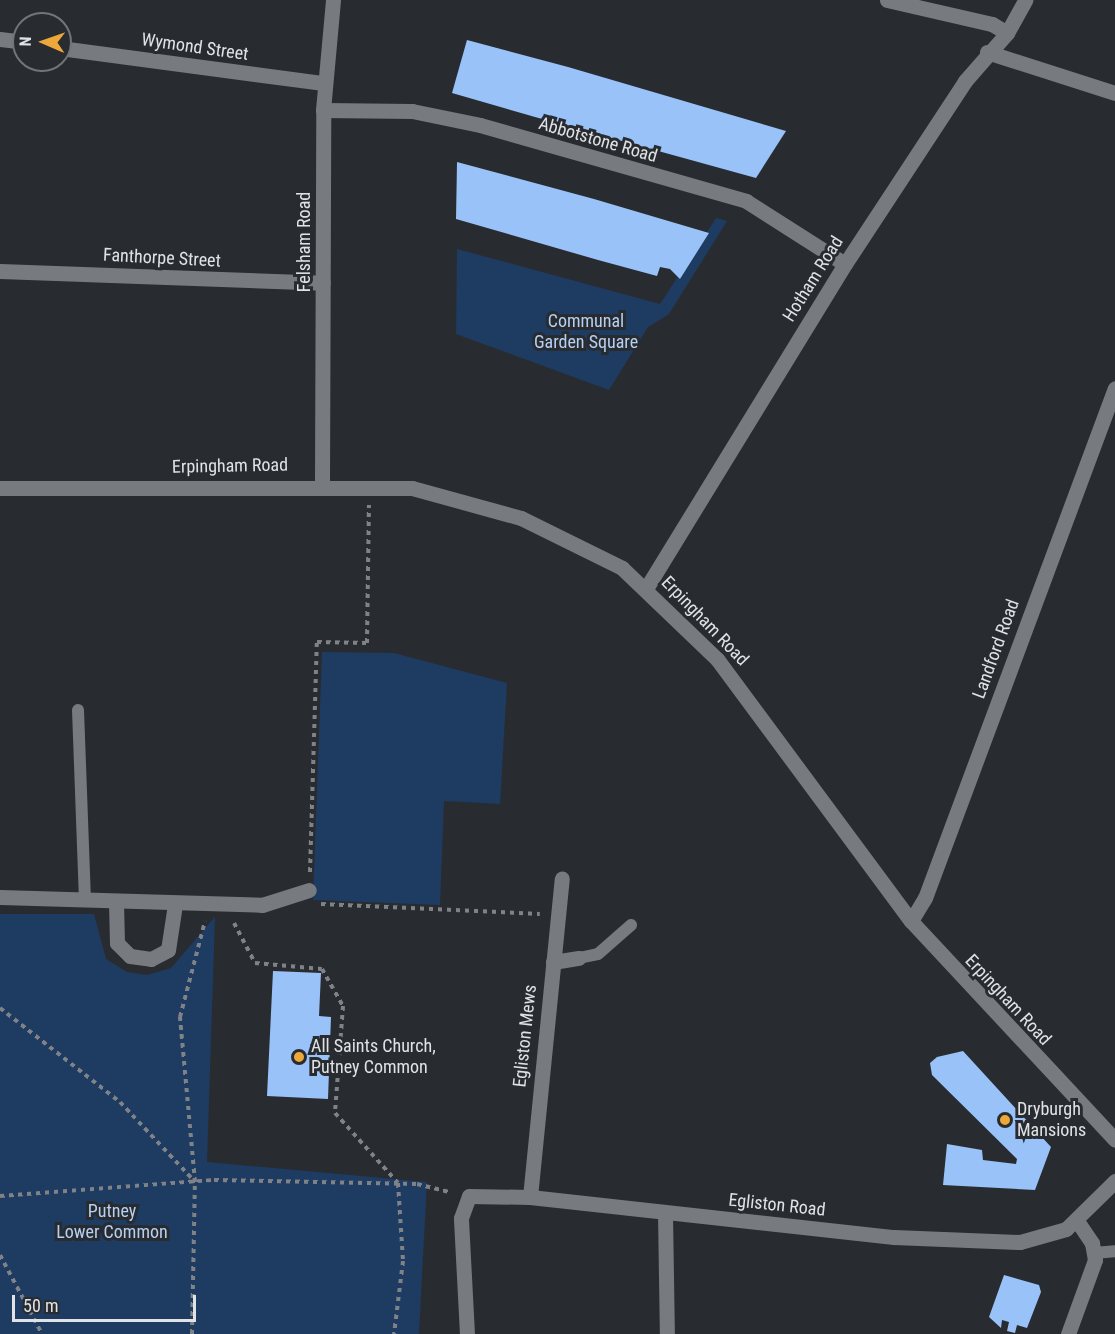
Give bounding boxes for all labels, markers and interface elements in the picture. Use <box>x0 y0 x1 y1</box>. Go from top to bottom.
north arrow <box>12 12 72 72</box>
street label: Wymond Street <box>140 29 250 65</box>
text: N <box>16 36 35 47</box>
street label: Abbotstone Road <box>536 113 660 167</box>
street label: Felsham Road <box>293 192 315 292</box>
street label: Hotham Road <box>778 232 848 326</box>
street label: Fanthorpe Street <box>103 244 221 272</box>
park label: Communal Garden Square <box>534 311 638 354</box>
street label: Erpingham Road <box>172 454 288 478</box>
street label: Erpingham Road <box>657 572 753 670</box>
street label: Landford Road <box>968 596 1024 702</box>
street label: Erpingham Road <box>960 950 1056 1050</box>
street label: Egliston Mews <box>509 984 541 1088</box>
place label: All Saints Church, Putney Common <box>311 1036 436 1078</box>
marker: All Saints Church, Putney Common <box>292 1050 306 1064</box>
place label: Dryburgh Mansions <box>1017 1099 1086 1142</box>
marker: Dryburgh Mansions <box>998 1113 1012 1127</box>
street label: Egliston Road <box>727 1189 827 1221</box>
park label: Putney Lower Common <box>56 1201 168 1244</box>
scale bar <box>15 1283 200 1321</box>
text: 50 m <box>23 1295 58 1316</box>

